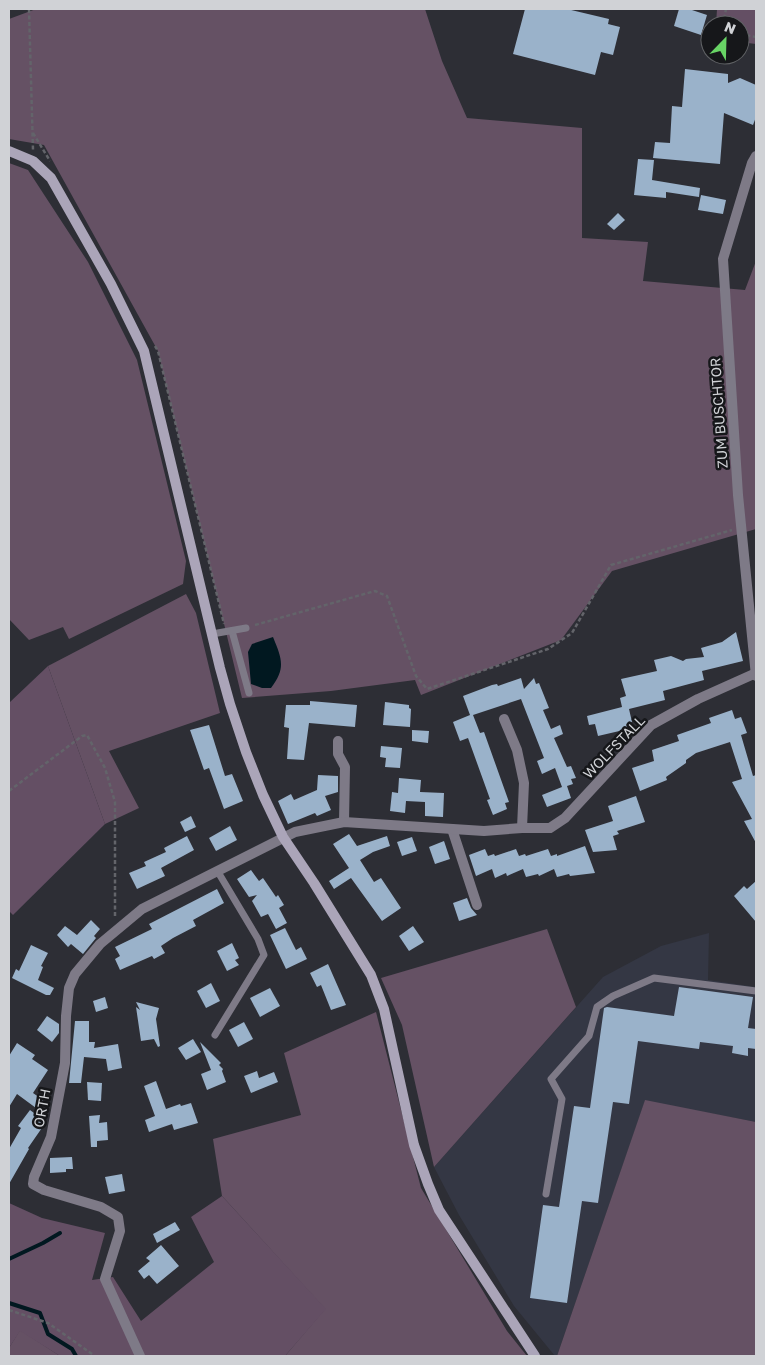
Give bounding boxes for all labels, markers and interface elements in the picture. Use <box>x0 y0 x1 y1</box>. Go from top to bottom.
north arrow <box>700 15 750 65</box>
text: N <box>722 18 738 37</box>
street label: ZUM BUSCHTOR <box>706 357 731 469</box>
street label: WOLFSTALL <box>579 711 648 782</box>
street label: ORTH <box>29 1087 54 1129</box>

